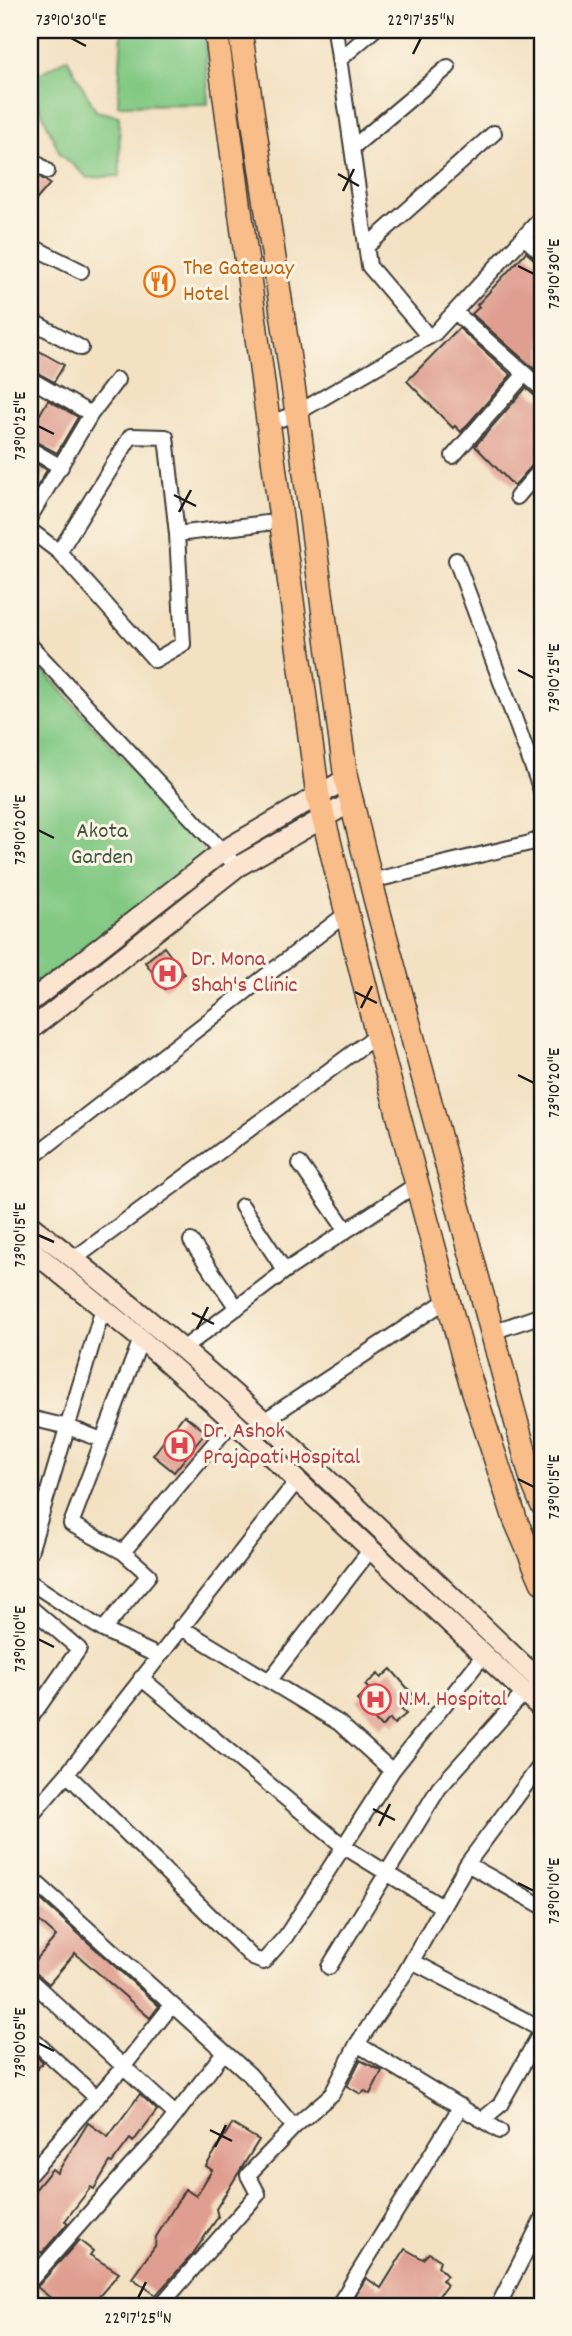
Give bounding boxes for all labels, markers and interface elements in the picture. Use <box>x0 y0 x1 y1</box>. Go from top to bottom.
text: 73°10'30"E <box>36 9 106 34</box>
text: 22°17'35"N <box>387 9 455 34</box>
text: 73°10'30"E <box>543 239 568 309</box>
place label: The Gateway Hotel <box>183 253 295 312</box>
restaurant icon: The Gateway Hotel <box>143 265 177 299</box>
text: 73°10'25"E <box>9 392 34 460</box>
text: 73°10'25"E <box>543 644 568 712</box>
text: 73°10'20"E <box>9 795 34 865</box>
park label: Akota Garden <box>71 816 133 875</box>
place label: Dr. Mona Shah's Clinic <box>191 944 298 1003</box>
hospital icon: Dr. Mona Shah's Clinic <box>151 956 185 990</box>
text: 73°10'20"E <box>543 1048 568 1118</box>
text: 73°10'15"E <box>9 1203 34 1267</box>
place label: Dr. Ashok Prajapati Hospital <box>203 1416 361 1475</box>
hospital icon: Dr. Ashok Prajapati Hospital <box>163 1428 197 1462</box>
text: 73°10'15"E <box>543 1455 568 1519</box>
text: 73°10'10"E <box>9 1606 34 1672</box>
hospital icon: N.M. Hospital <box>358 1683 392 1717</box>
place label: N.M. Hospital <box>398 1684 508 1717</box>
text: 73°10'10"E <box>543 1858 568 1924</box>
text: 73°10'05"E <box>9 2008 34 2078</box>
text: 22°17'25"N <box>104 2307 172 2332</box>

